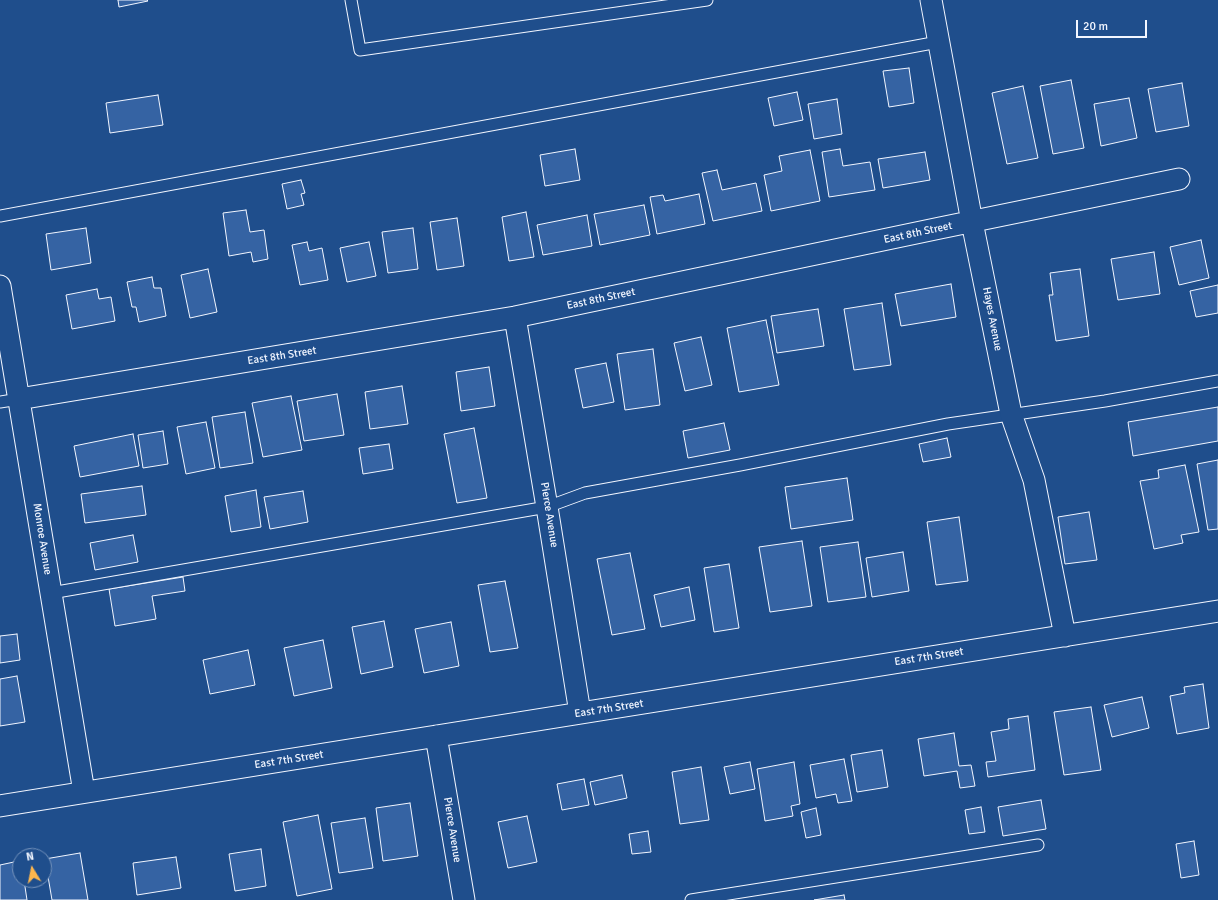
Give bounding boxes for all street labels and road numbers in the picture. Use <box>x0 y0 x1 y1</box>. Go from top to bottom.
street label: East 8th Street <box>883 219 953 247</box>
street label: East 8th Street <box>566 285 636 313</box>
street label: Hayes Avenue <box>979 286 1005 352</box>
street label: East 8th Street <box>247 344 317 368</box>
street label: Pierce Avenue <box>537 481 561 549</box>
street label: Monroe Avenue <box>30 502 54 576</box>
street label: East 7th Street <box>894 645 964 669</box>
street label: East 7th Street <box>574 697 644 721</box>
street label: East 7th Street <box>254 748 324 772</box>
street label: Pierce Avenue <box>440 796 464 864</box>

